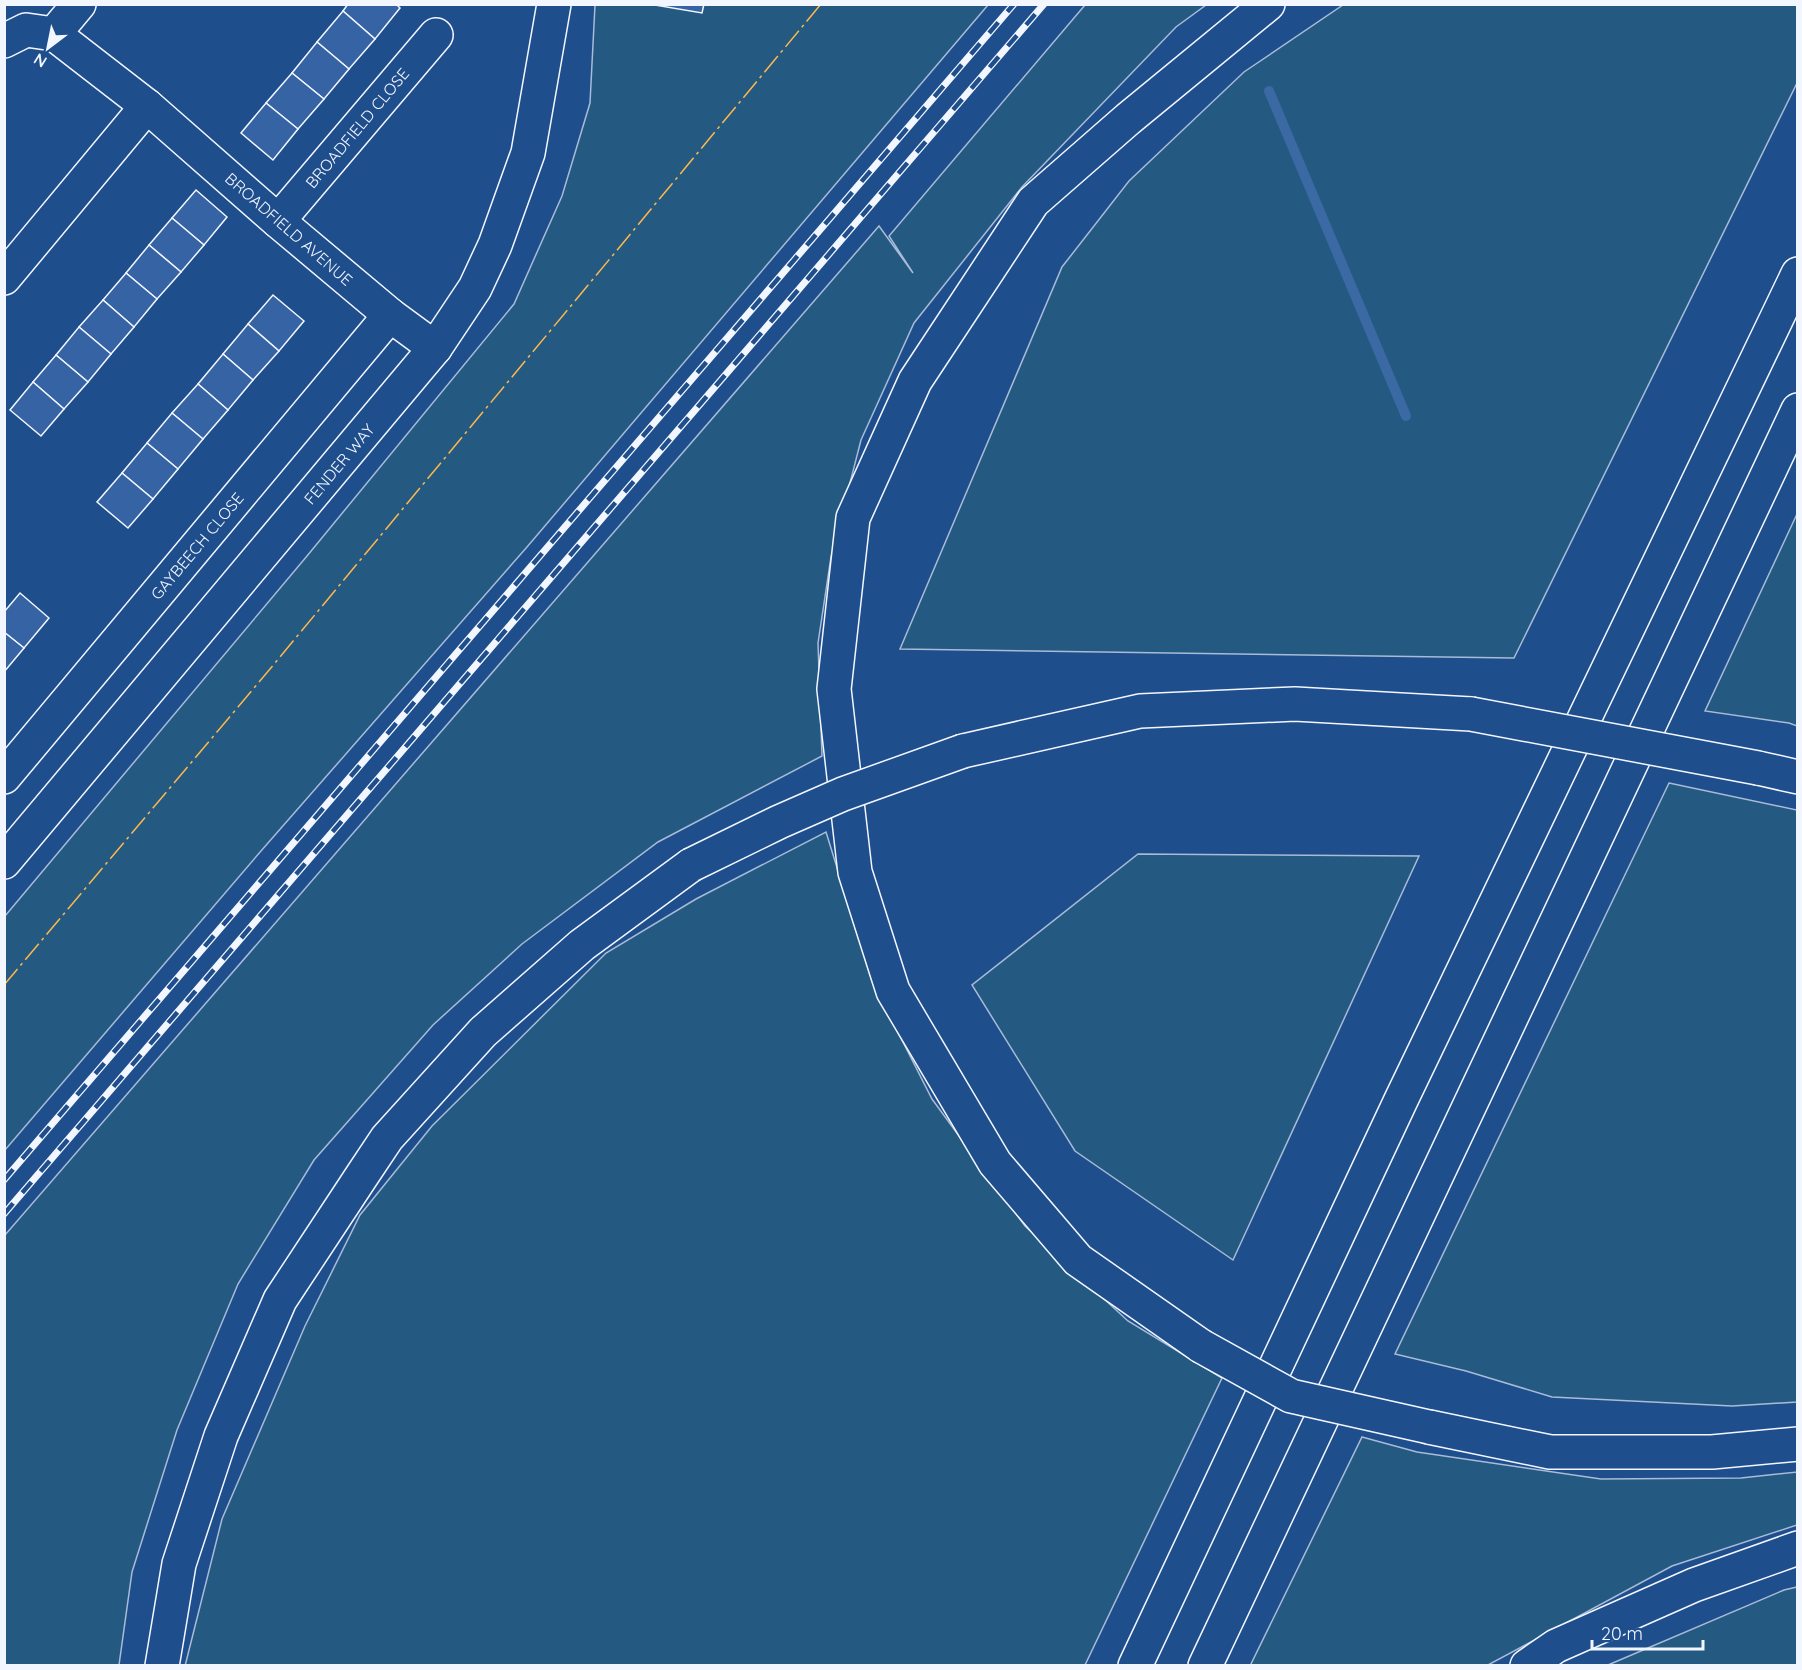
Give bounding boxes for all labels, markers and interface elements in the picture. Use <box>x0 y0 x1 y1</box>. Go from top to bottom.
north arrow <box>18 18 78 78</box>
text: N <box>30 49 50 72</box>
street label: BROADFIELD CLOSE <box>301 64 413 192</box>
street label: BROADFIELD AVENUE <box>221 168 357 290</box>
street label: FENDER WAY <box>299 420 379 508</box>
street label: GAYBEECH CLOSE <box>146 488 248 604</box>
scale bar <box>1592 1613 1703 1651</box>
text: 20 m <box>1601 1622 1643 1645</box>

